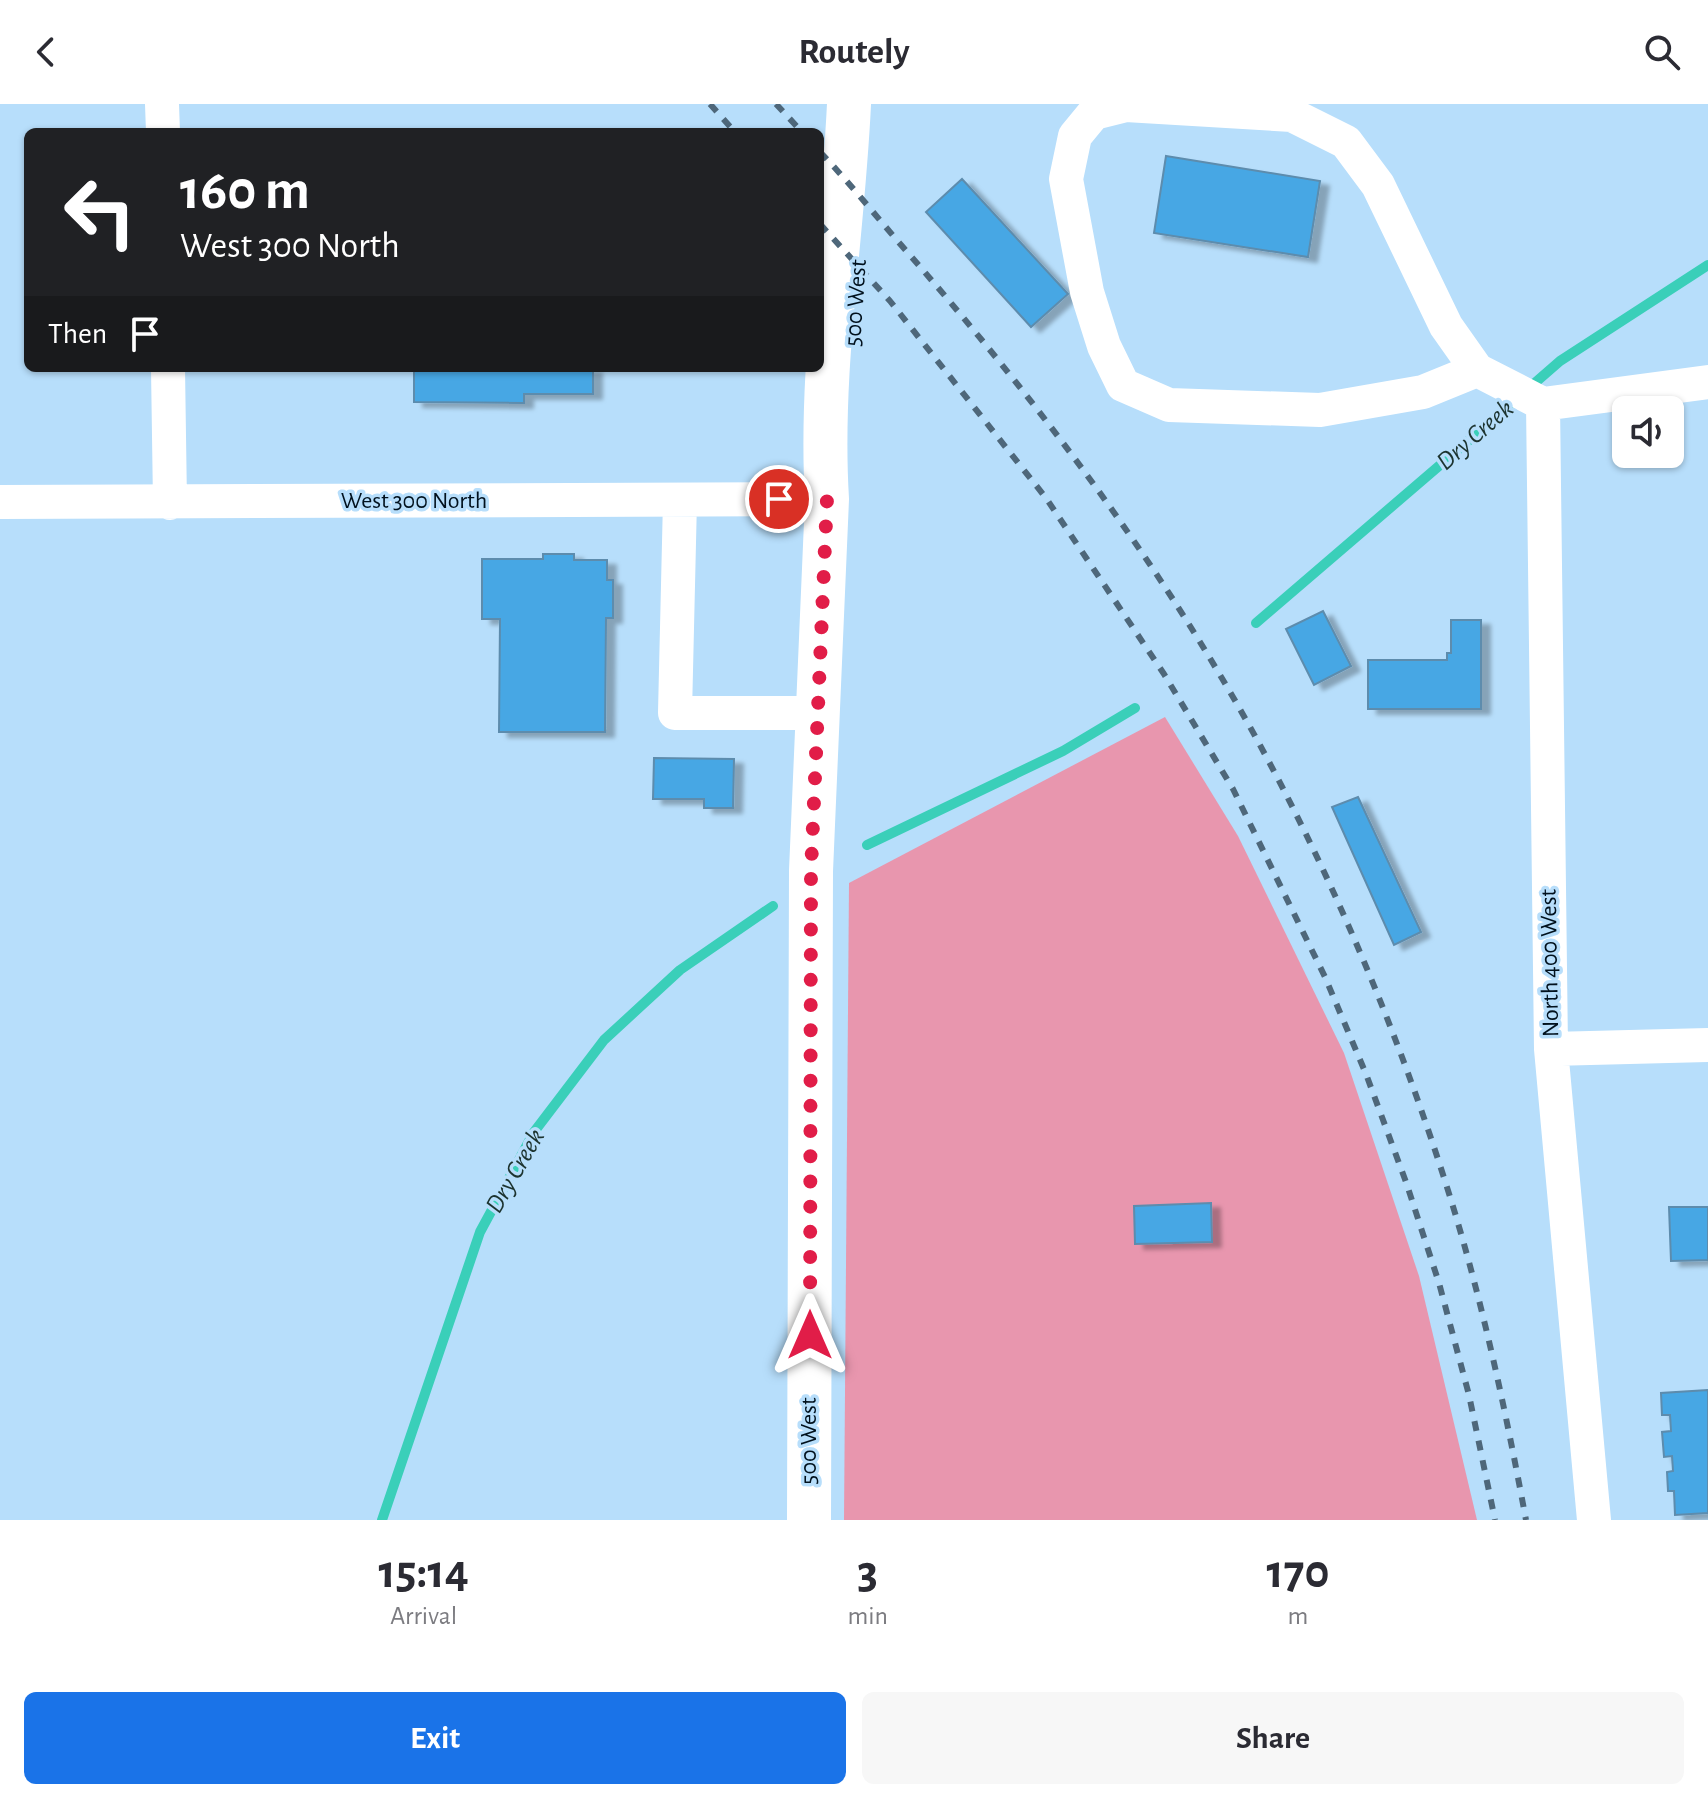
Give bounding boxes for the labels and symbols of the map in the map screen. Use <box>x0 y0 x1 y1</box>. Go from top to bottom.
street label: 500 West <box>841 258 871 347</box>
water label: Dry Creek <box>1432 395 1518 475</box>
pin <box>745 465 813 533</box>
street label: West 300 North <box>341 489 487 513</box>
street label: North 400 West <box>1537 888 1563 1037</box>
water label: Dry Creek <box>481 1125 549 1217</box>
position arrow <box>768 1293 852 1377</box>
street label: 500 West <box>797 1397 821 1485</box>

